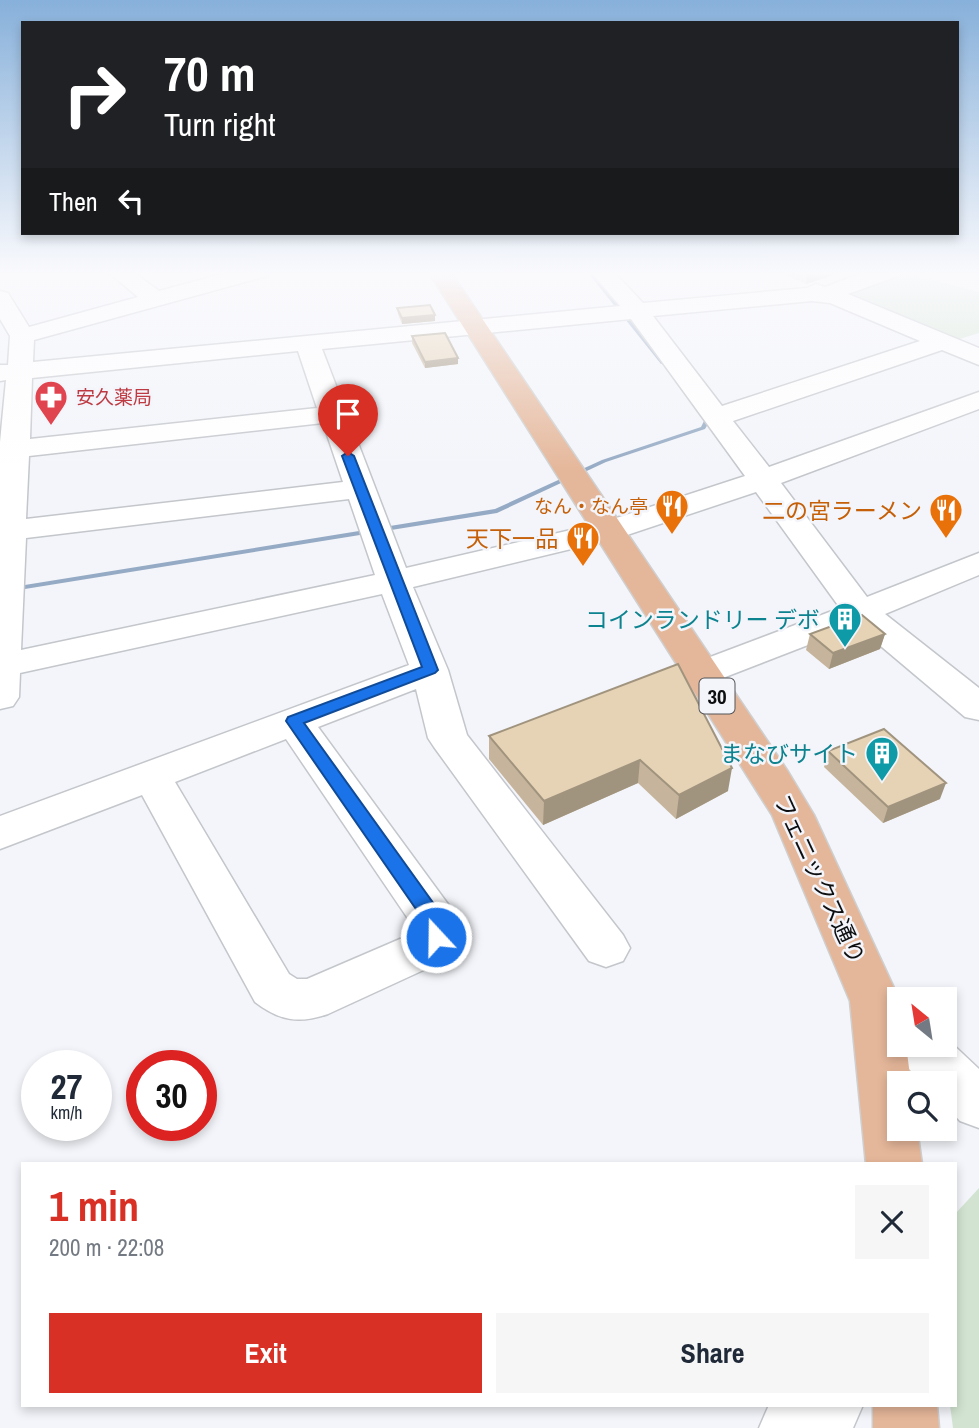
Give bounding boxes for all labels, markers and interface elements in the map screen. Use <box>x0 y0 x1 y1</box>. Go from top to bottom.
text: 70 m <box>164 40 256 106</box>
icon: right <box>49 49 140 140</box>
text: Turn right <box>164 103 276 146</box>
icon: left <box>112 182 150 220</box>
text: Then <box>49 184 98 219</box>
pharmacy icon: 安久薬局 <box>32 378 70 427</box>
place label: 安久薬局 <box>76 384 152 410</box>
pin <box>318 384 378 456</box>
icon: arrive <box>329 395 367 433</box>
restaurant icon: なん・なん亭 <box>653 487 691 536</box>
restaurant icon: 二の宮ラーメン <box>927 491 965 540</box>
place label: なん・なん亭 <box>534 493 648 519</box>
place label: 二の宮ラーメン <box>762 495 922 526</box>
restaurant icon: 天下一品 <box>564 519 602 568</box>
place label: 天下一品 <box>466 523 558 554</box>
building icon: コインランドリー デボ <box>826 600 864 649</box>
place label: コインランドリー デボ <box>585 604 820 635</box>
road number: 30 <box>700 678 734 714</box>
building icon: まなびサイト <box>863 734 901 783</box>
place label: まなびサイト <box>720 738 858 769</box>
street label: フェニックス通り <box>767 789 873 969</box>
position arrow <box>399 900 473 974</box>
north arrow <box>887 987 957 1057</box>
map controls <box>887 987 957 1141</box>
speed limit sign: 30 <box>126 1050 217 1141</box>
text: 27 <box>51 1063 82 1110</box>
button: search <box>887 1071 957 1141</box>
text: km/h <box>51 1100 83 1125</box>
text: 1 min <box>49 1178 139 1234</box>
button: close <box>855 1185 929 1259</box>
text: 200 m · 22:08 <box>49 1232 164 1263</box>
button: Exit <box>49 1313 482 1393</box>
button: Share <box>496 1313 929 1393</box>

